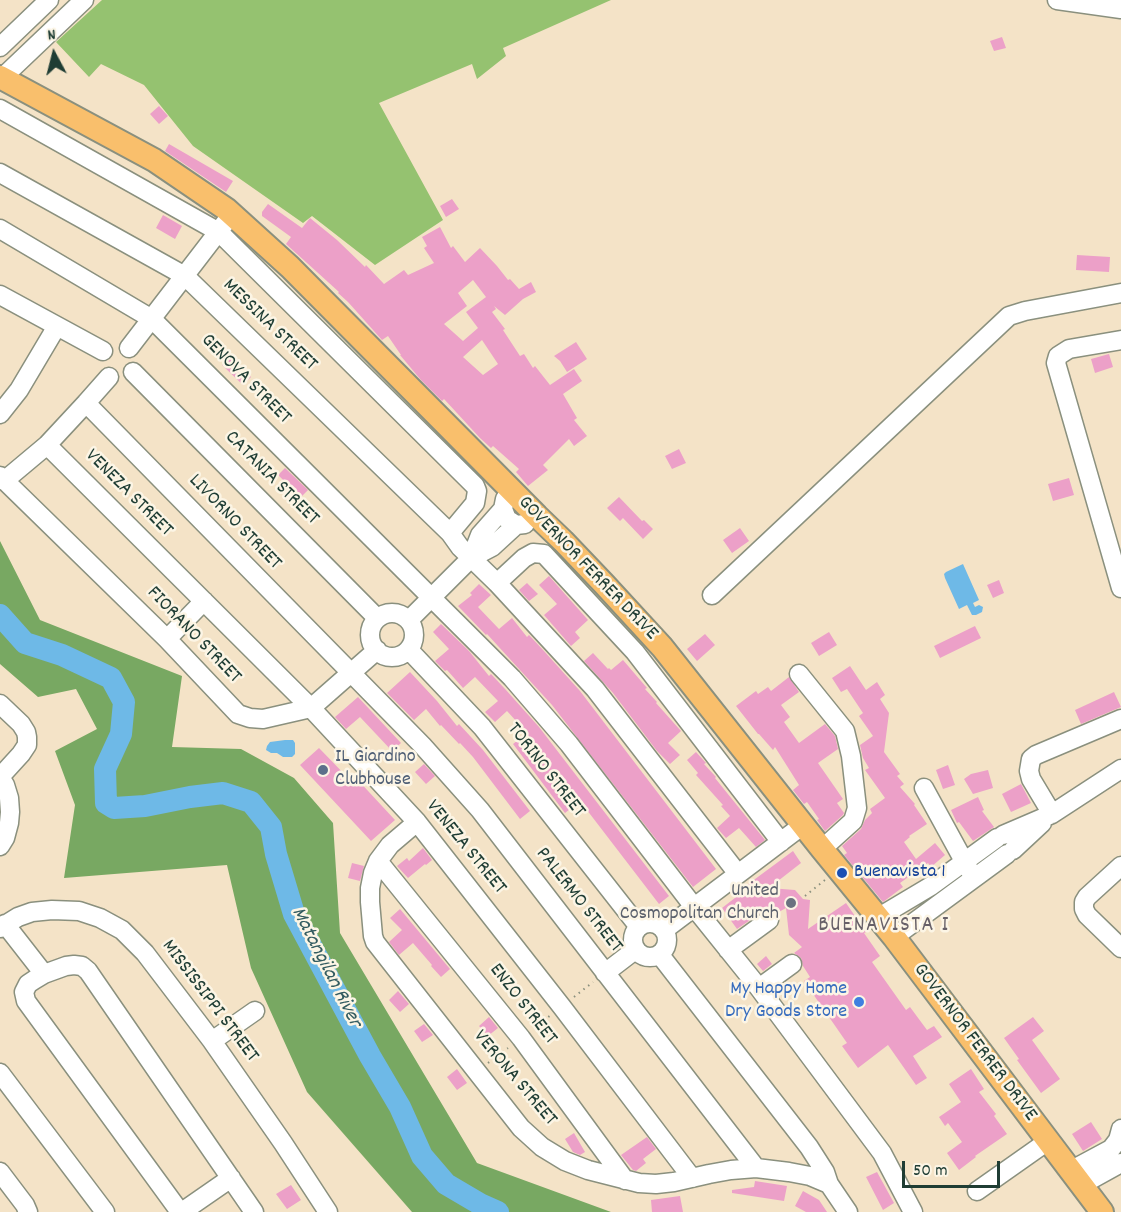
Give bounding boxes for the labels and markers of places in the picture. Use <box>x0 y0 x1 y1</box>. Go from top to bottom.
place label: IL Giardino Clubhouse <box>335 746 416 793</box>
marker: IL Giardino Clubhouse <box>316 763 330 777</box>
place label: Buenavista 1 <box>854 861 946 885</box>
marker: Buenavista 1 <box>835 866 849 880</box>
place label: United Cosmopolitan Church <box>620 880 779 927</box>
marker: United Cosmopolitan Church <box>784 896 798 910</box>
place label: My Happy Home Dry Goods Store <box>725 978 847 1025</box>
marker: My Happy Home Dry Goods Store <box>852 995 866 1009</box>

